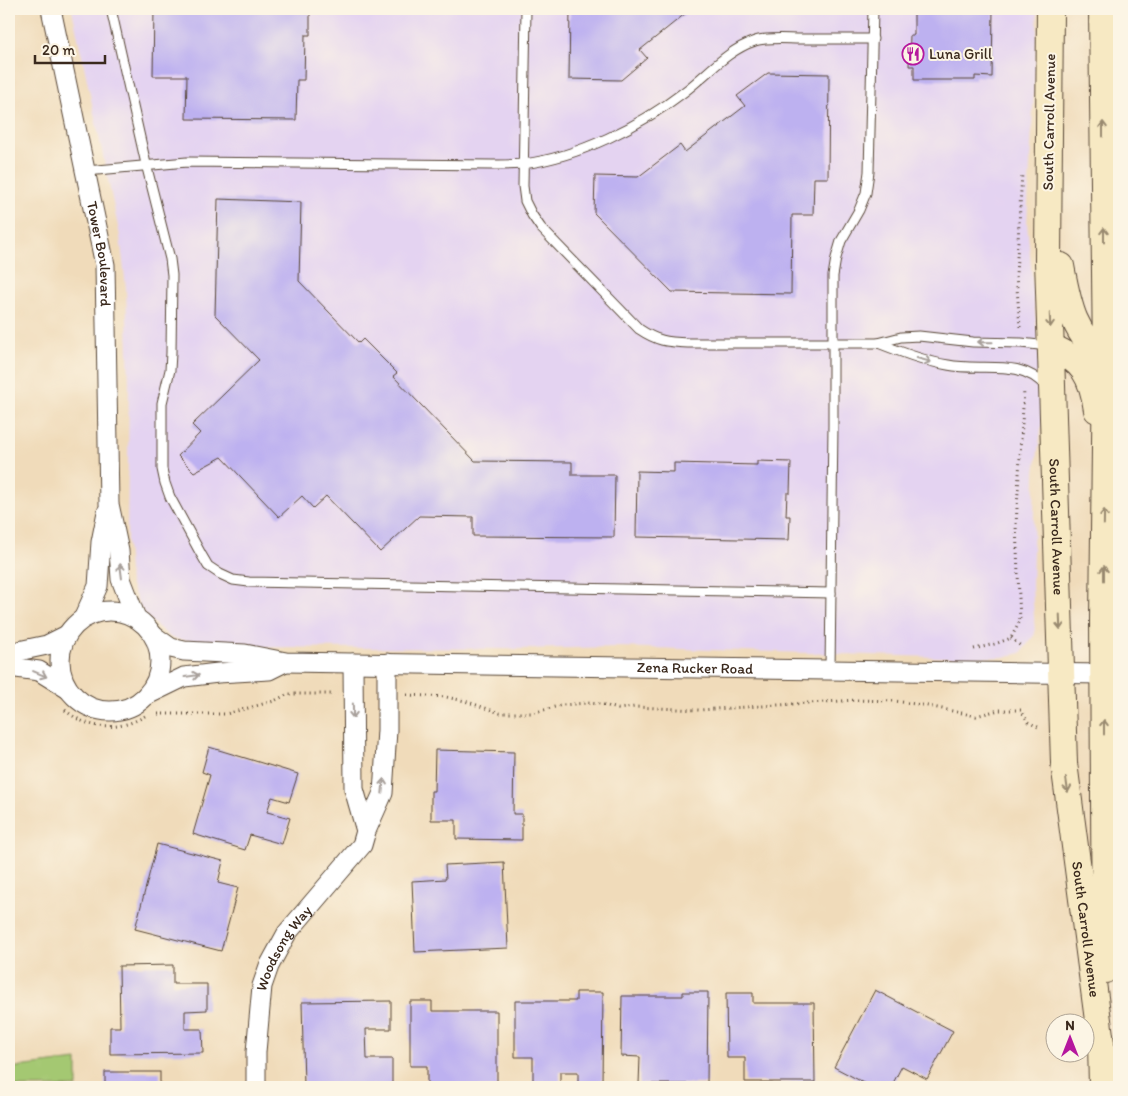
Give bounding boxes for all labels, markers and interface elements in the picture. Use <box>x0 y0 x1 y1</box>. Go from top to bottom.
scale bar <box>35 32 105 64</box>
text: 20 m <box>42 41 76 59</box>
restaurant icon: Luna Grill <box>901 42 925 66</box>
place label: Luna Grill <box>929 45 993 63</box>
street label: South Carroll Avenue <box>1039 53 1059 191</box>
one-way arrow <box>1098 121 1108 138</box>
street label: Tower Boulevard <box>83 200 115 307</box>
one-way arrow <box>1099 228 1109 244</box>
one-way arrow <box>1045 312 1055 328</box>
one-way arrow <box>977 338 993 347</box>
one-way arrow <box>916 355 932 365</box>
street label: South Carroll Avenue <box>1045 458 1068 596</box>
one-way arrow <box>1099 509 1109 525</box>
one-way arrow <box>116 564 126 580</box>
one-way arrow <box>1099 565 1108 581</box>
one-way arrow <box>1055 614 1065 630</box>
street label: Zena Rucker Road <box>637 658 753 678</box>
one-way arrow <box>32 669 47 679</box>
one-way arrow <box>183 671 199 681</box>
one-way arrow <box>348 703 358 719</box>
one-way arrow <box>1099 719 1109 736</box>
one-way arrow <box>1062 776 1072 792</box>
one-way arrow <box>379 778 388 794</box>
street label: South Carroll Avenue <box>1068 860 1104 998</box>
street label: Woodsong Way <box>252 902 316 993</box>
north arrow <box>1046 1014 1096 1064</box>
text: N <box>1065 1017 1075 1034</box>

